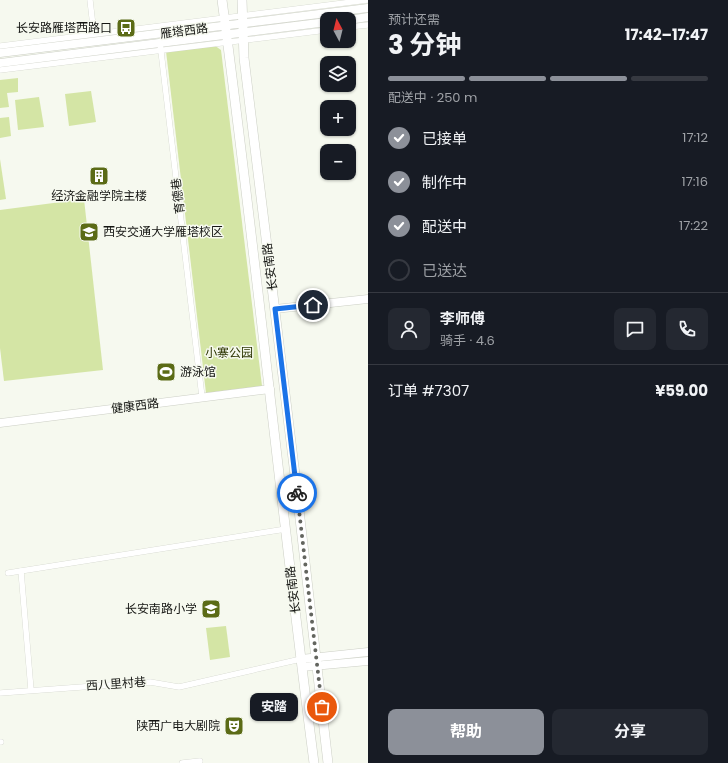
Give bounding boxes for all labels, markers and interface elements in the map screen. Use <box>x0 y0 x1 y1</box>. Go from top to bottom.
text: 预计还需 <box>388 10 440 29</box>
north arrow <box>320 12 356 48</box>
map controls <box>320 12 356 180</box>
bus stop icon: 长安路雁塔西路口 <box>115 17 137 39</box>
place label: 长安路雁塔西路口 <box>16 19 112 36</box>
street label: 雁塔西路 <box>159 19 209 42</box>
text: 17:42–17:47 <box>625 24 708 45</box>
text: 3 分钟 <box>388 27 461 63</box>
button: layers <box>320 56 356 92</box>
text: 配送中 · 250 m <box>388 88 477 107</box>
button: + <box>320 100 356 136</box>
icon: check <box>388 127 410 149</box>
text: 已接单 <box>422 128 467 149</box>
text: 17:12 <box>682 128 708 147</box>
button: − <box>320 144 356 180</box>
building icon: 经济金融学院主楼 <box>88 165 110 187</box>
icon: check <box>388 171 410 193</box>
text: 制作中 <box>422 172 467 193</box>
text: 17:16 <box>682 172 708 191</box>
street label: 育德巷 <box>167 177 188 215</box>
place label: 经济金融学院主楼 <box>51 187 147 204</box>
icon: check <box>388 215 410 237</box>
text: 配送中 <box>422 216 467 237</box>
text: 17:22 <box>679 216 708 235</box>
school or university icon: 西安交通大学雁塔校区 <box>78 221 100 243</box>
place label: 西安交通大学雁塔校区 <box>103 223 223 240</box>
street label: 长安南路 <box>258 242 281 292</box>
text: 已送达 <box>422 260 467 281</box>
pin <box>296 288 330 322</box>
icon: home <box>302 294 324 316</box>
button: person <box>388 308 430 350</box>
text: 李师傅 <box>440 308 485 329</box>
button: chat <box>614 308 656 350</box>
button: phone <box>666 308 708 350</box>
text: 骑手 · 4.6 <box>440 331 495 350</box>
park label: 小寨公园 <box>205 344 253 361</box>
sports icon: 游泳馆 <box>155 361 177 383</box>
place label: 游泳馆 <box>180 363 216 380</box>
text: 订单 #7307 <box>388 380 469 401</box>
text: ¥59.00 <box>655 380 708 401</box>
street label: 健康西路 <box>110 394 160 417</box>
courier <box>277 473 317 513</box>
icon: bike <box>286 482 308 504</box>
street label: 长安南路 <box>281 565 304 615</box>
school or university icon: 长安南路小学 <box>200 598 222 620</box>
place label: 长安南路小学 <box>125 600 197 617</box>
street label: 西八里村巷 <box>85 673 146 694</box>
pin <box>305 690 339 724</box>
callout: 安踏 <box>250 693 298 721</box>
icon: bag <box>311 696 333 718</box>
text: 安踏 <box>261 697 287 716</box>
button: 帮助 <box>388 709 544 755</box>
button: 分享 <box>552 709 708 755</box>
theatre icon: 陕西广电大剧院 <box>223 715 245 737</box>
place label: 陕西广电大剧院 <box>136 717 220 734</box>

